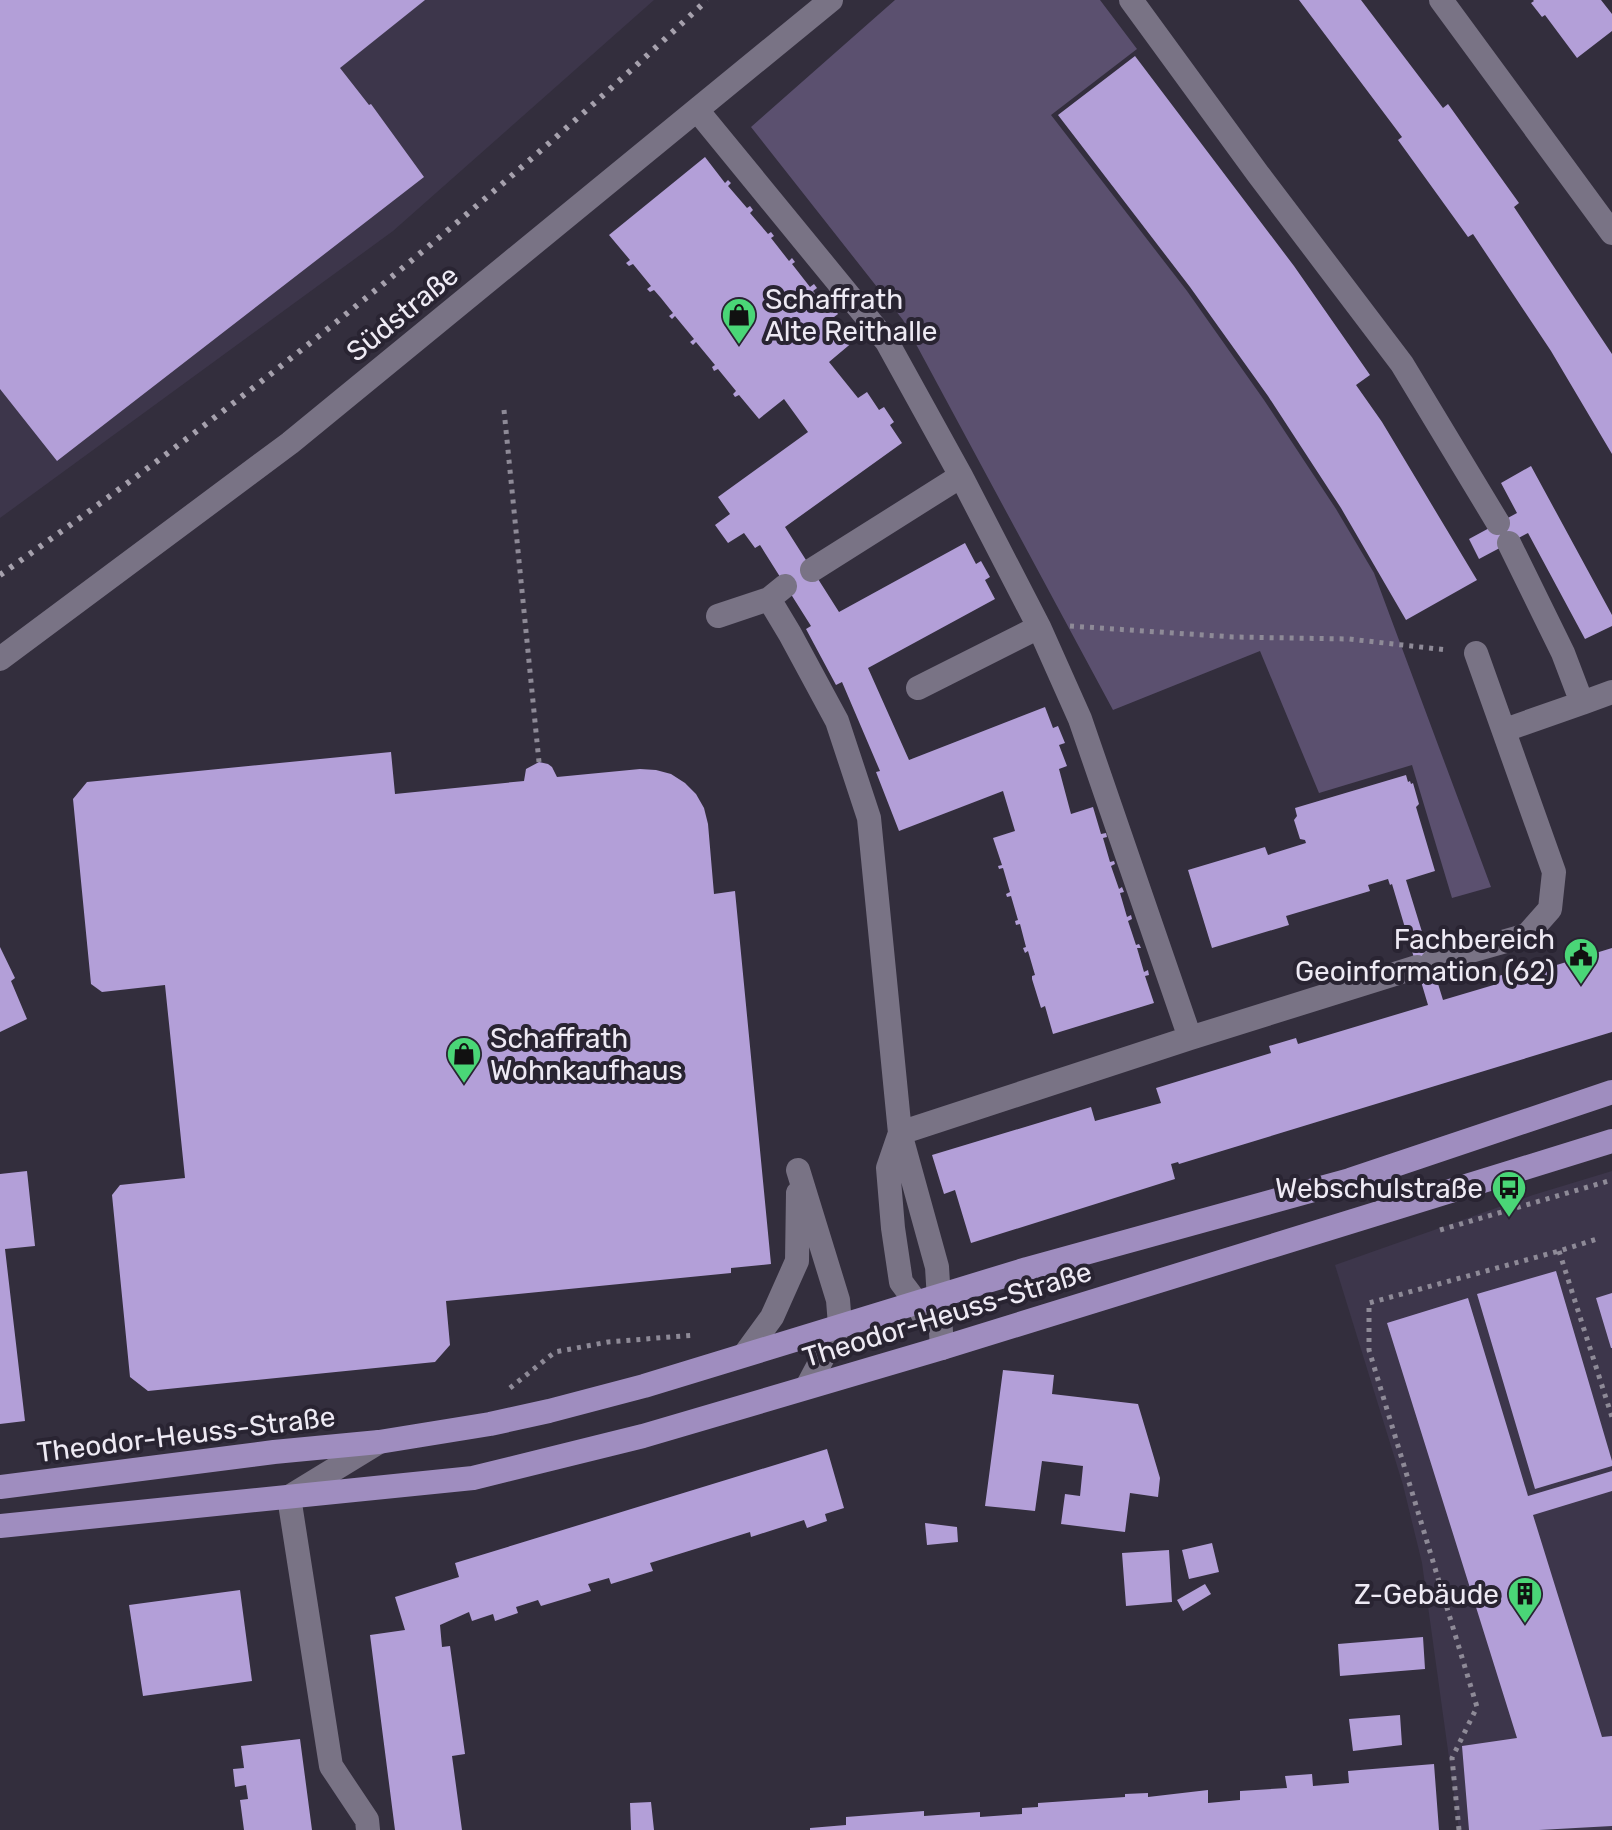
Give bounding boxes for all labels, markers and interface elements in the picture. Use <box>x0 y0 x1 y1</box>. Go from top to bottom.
street label: Südstraße <box>340 258 465 368</box>
place label: Schaffrath Alte Reithalle <box>765 283 937 348</box>
shop icon: Schaffrath Alte Reithalle <box>720 296 758 346</box>
place label: Fachbereich Geoinformation (62) <box>1295 923 1555 988</box>
public building icon: Fachbereich Geoinformation (62) <box>1562 936 1600 986</box>
place label: Schaffrath Wohnkaufhaus <box>490 1022 683 1087</box>
shop icon: Schaffrath Wohnkaufhaus <box>445 1035 483 1085</box>
bus stop icon: Webschulstraße <box>1490 1169 1528 1219</box>
place label: Webschulstraße <box>1275 1172 1483 1205</box>
street label: Theodor-Heuss-Straße <box>799 1255 1096 1374</box>
street label: Theodor-Heuss-Straße <box>35 1400 337 1469</box>
building icon: Z-Gebäude <box>1506 1575 1544 1625</box>
place label: Z-Gebäude <box>1354 1578 1499 1611</box>

